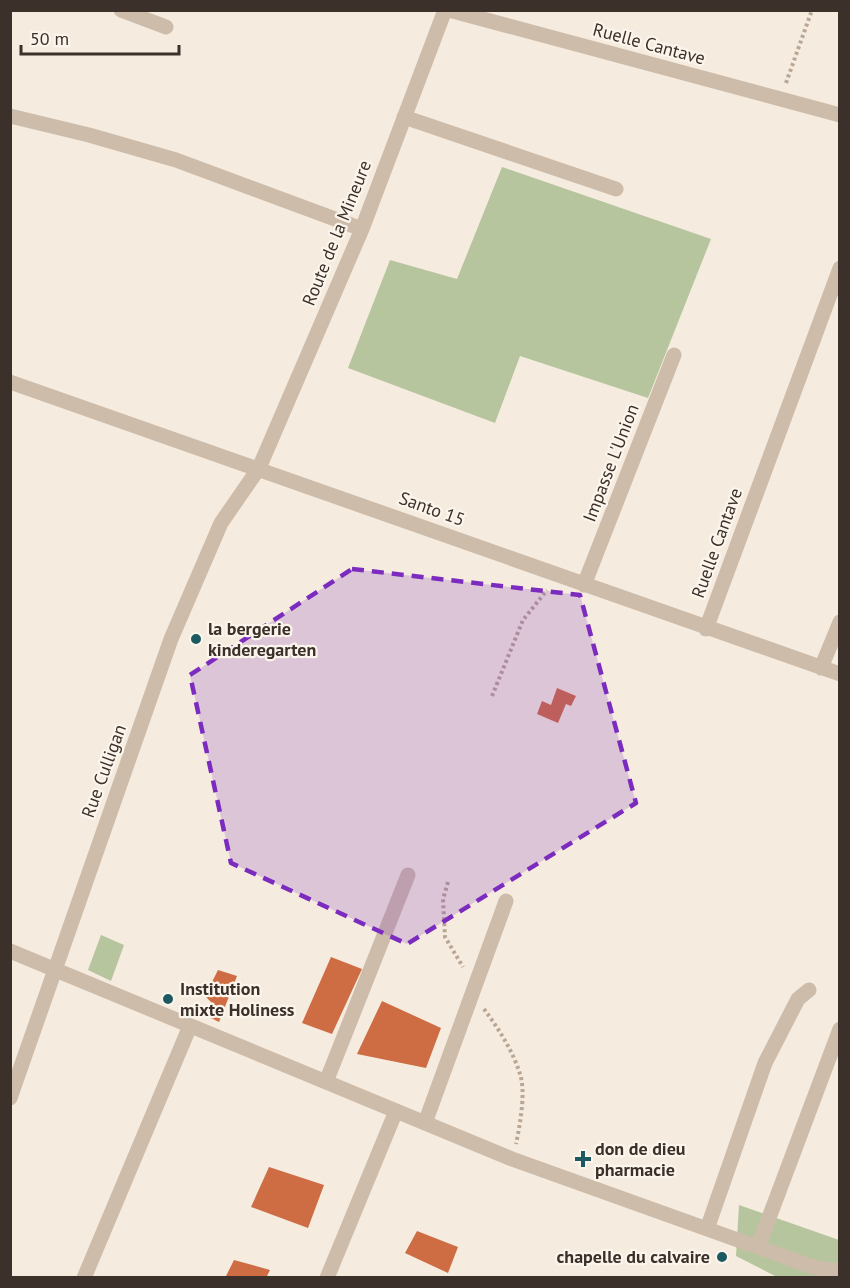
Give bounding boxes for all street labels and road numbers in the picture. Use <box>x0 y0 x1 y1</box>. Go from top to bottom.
street label: Ruelle Cantave <box>590 17 708 70</box>
street label: Route de la Mineure <box>297 157 376 309</box>
street label: Impasse L'Union <box>577 401 644 525</box>
street label: Ruelle Cantave <box>686 485 747 601</box>
street label: Santo 15 <box>396 486 468 531</box>
street label: Rue Culligan <box>76 721 131 821</box>

